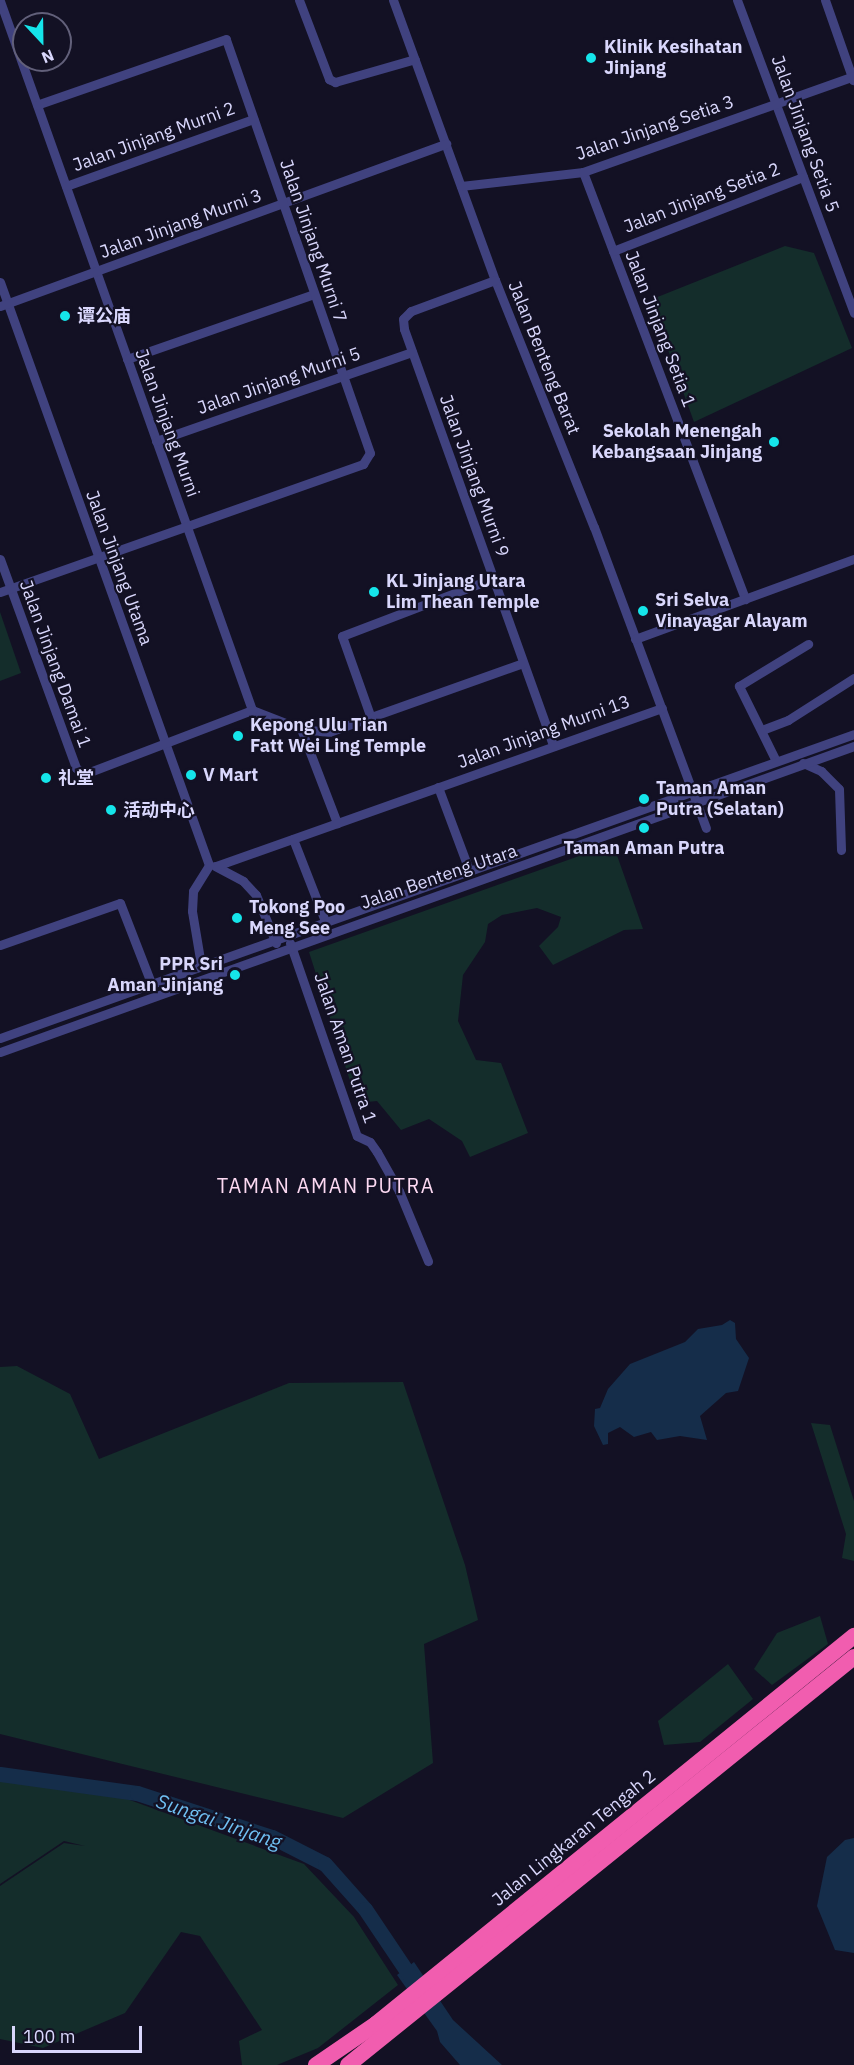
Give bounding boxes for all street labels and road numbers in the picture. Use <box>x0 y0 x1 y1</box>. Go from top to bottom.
street label: Jalan Jinjang Setia 5 <box>767 53 843 215</box>
street label: Jalan Jinjang Setia 3 <box>573 91 737 165</box>
street label: Jalan Jinjang Murni 2 <box>70 98 238 176</box>
street label: Jalan Jinjang Murni 7 <box>275 157 351 325</box>
street label: Jalan Jinjang Setia 2 <box>621 158 783 238</box>
street label: Jalan Jinjang Murni 3 <box>97 185 265 263</box>
street label: Jalan Jinjang Setia 1 <box>620 248 700 410</box>
street label: Jalan Benteng Barat <box>503 278 585 438</box>
street label: Jalan Jinjang Murni 5 <box>195 343 363 419</box>
street label: Jalan Jinjang Murni <box>130 346 204 500</box>
street label: Jalan Jinjang Murni 9 <box>435 392 513 560</box>
street label: Jalan Jinjang Utama <box>81 488 157 648</box>
street label: Jalan Jinjang Damai 1 <box>15 577 95 751</box>
street label: Jalan Jinjang Murni 13 <box>455 691 633 773</box>
street label: Jalan Benteng Utara <box>358 840 520 914</box>
street label: Jalan Aman Putra 1 <box>309 970 381 1126</box>
street label: Jalan Lingkaran Tengah 2 <box>488 1765 660 1911</box>

